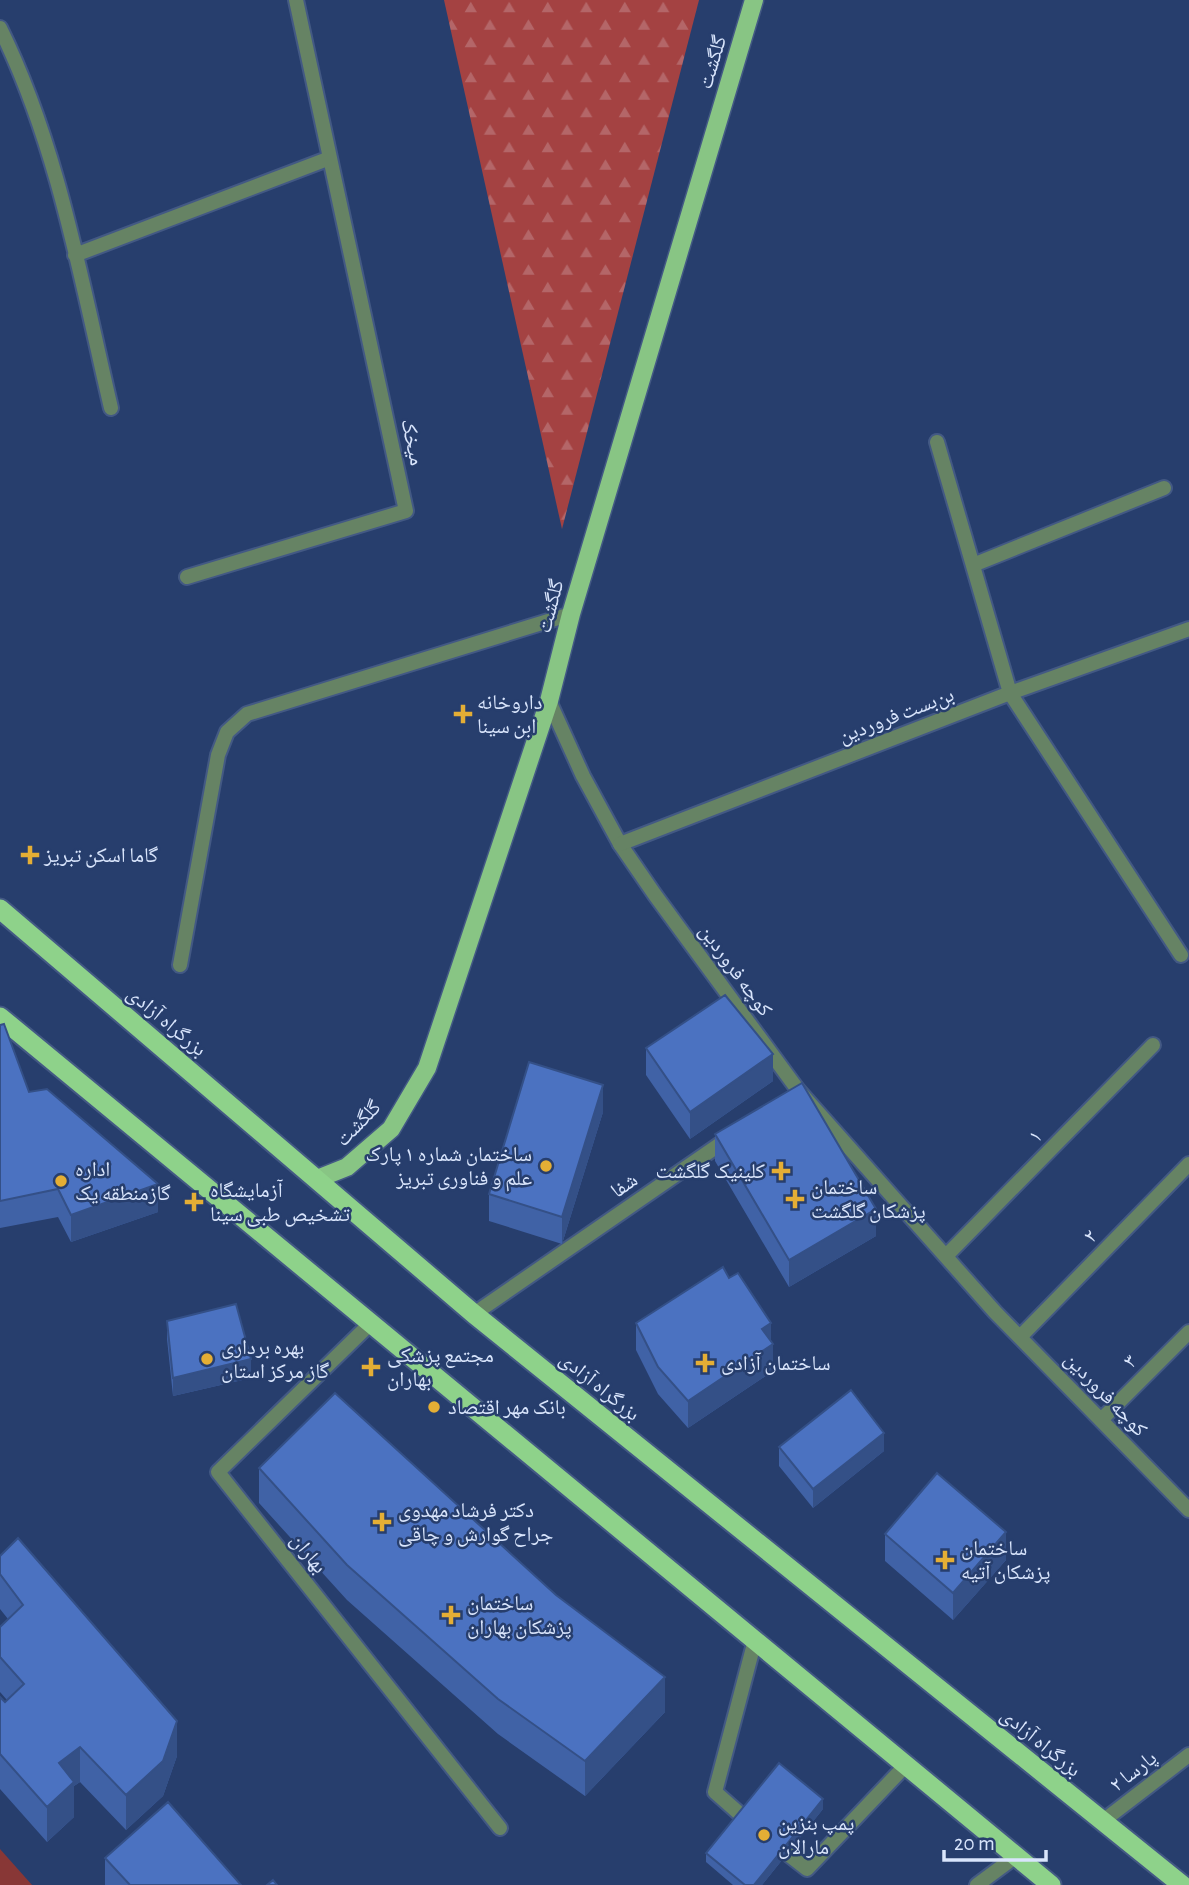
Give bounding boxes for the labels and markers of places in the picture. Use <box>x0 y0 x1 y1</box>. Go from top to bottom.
place label: داروخانه ابن سینا <box>477 692 543 739</box>
marker: داروخانه ابن سینا <box>455 706 471 722</box>
place label: گاما اسکن تبریز <box>43 845 158 868</box>
marker: گاما اسکن تبریز <box>22 847 38 863</box>
place label: ساختمان شماره ۱ پارک علم و فناوری تبریز <box>366 1144 532 1192</box>
marker: ساختمان شماره ۱ پارک علم و فناوری تبریز <box>538 1158 554 1174</box>
place label: اداره گازمنطقه یک <box>75 1159 171 1204</box>
place label: کلینیک گلگشت <box>656 1161 765 1182</box>
marker: کلینیک گلگشت <box>771 1161 791 1181</box>
marker: اداره گازمنطقه یک <box>53 1173 69 1189</box>
place label: ساختمان پزشکان گلگشت <box>811 1177 926 1223</box>
place label: آزمایشگاه تشخیص طبی سینا <box>210 1179 350 1227</box>
marker: ساختمان پزشکان گلگشت <box>785 1189 805 1209</box>
marker: آزمایشگاه تشخیص طبی سینا <box>184 1192 204 1212</box>
place label: بهره برداری گاز مرکز استان <box>221 1337 330 1383</box>
place label: مجتمع پزشکی بهاران <box>387 1345 494 1391</box>
marker: بهره برداری گاز مرکز استان <box>199 1351 215 1367</box>
place label: ساختمان آزادی <box>721 1352 831 1375</box>
marker: ساختمان آزادی <box>695 1353 715 1373</box>
marker: مجتمع پزشکی بهاران <box>361 1357 381 1377</box>
place label: بانک مهر اقتصاد <box>448 1397 566 1419</box>
marker: بانک مهر اقتصاد <box>426 1399 442 1415</box>
place label: دکتر فرشاد مهدوی جراح گوارش و چاقی <box>398 1500 553 1547</box>
marker: دکتر فرشاد مهدوی جراح گوارش و چاقی <box>372 1512 392 1532</box>
place label: ساختمان پزشکان آتیه <box>961 1538 1050 1584</box>
marker: ساختمان پزشکان آتیه <box>935 1550 955 1570</box>
place label: ساختمان پزشکان بهاران <box>467 1593 572 1639</box>
marker: ساختمان پزشکان بهاران <box>441 1605 461 1625</box>
place label: پمپ بنزین مارالان <box>778 1813 854 1859</box>
marker: پمپ بنزین مارالان <box>756 1827 772 1843</box>

